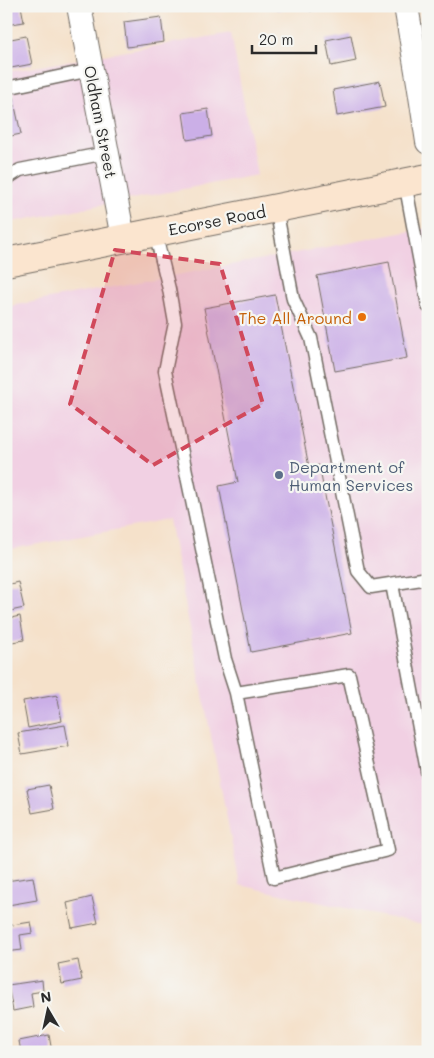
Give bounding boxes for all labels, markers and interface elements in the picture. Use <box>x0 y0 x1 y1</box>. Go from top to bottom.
scale bar <box>252 22 315 54</box>
text: 20 m <box>259 29 293 49</box>
street label: Oldham Street <box>80 64 122 180</box>
street label: Ecorse Road <box>167 200 267 240</box>
place label: The All Around <box>238 307 352 328</box>
marker: The All Around <box>356 311 368 323</box>
place label: Department of Human Services <box>289 456 413 495</box>
marker: Department of Human Services <box>273 469 285 481</box>
north arrow <box>22 986 72 1036</box>
text: N <box>39 986 53 1007</box>

